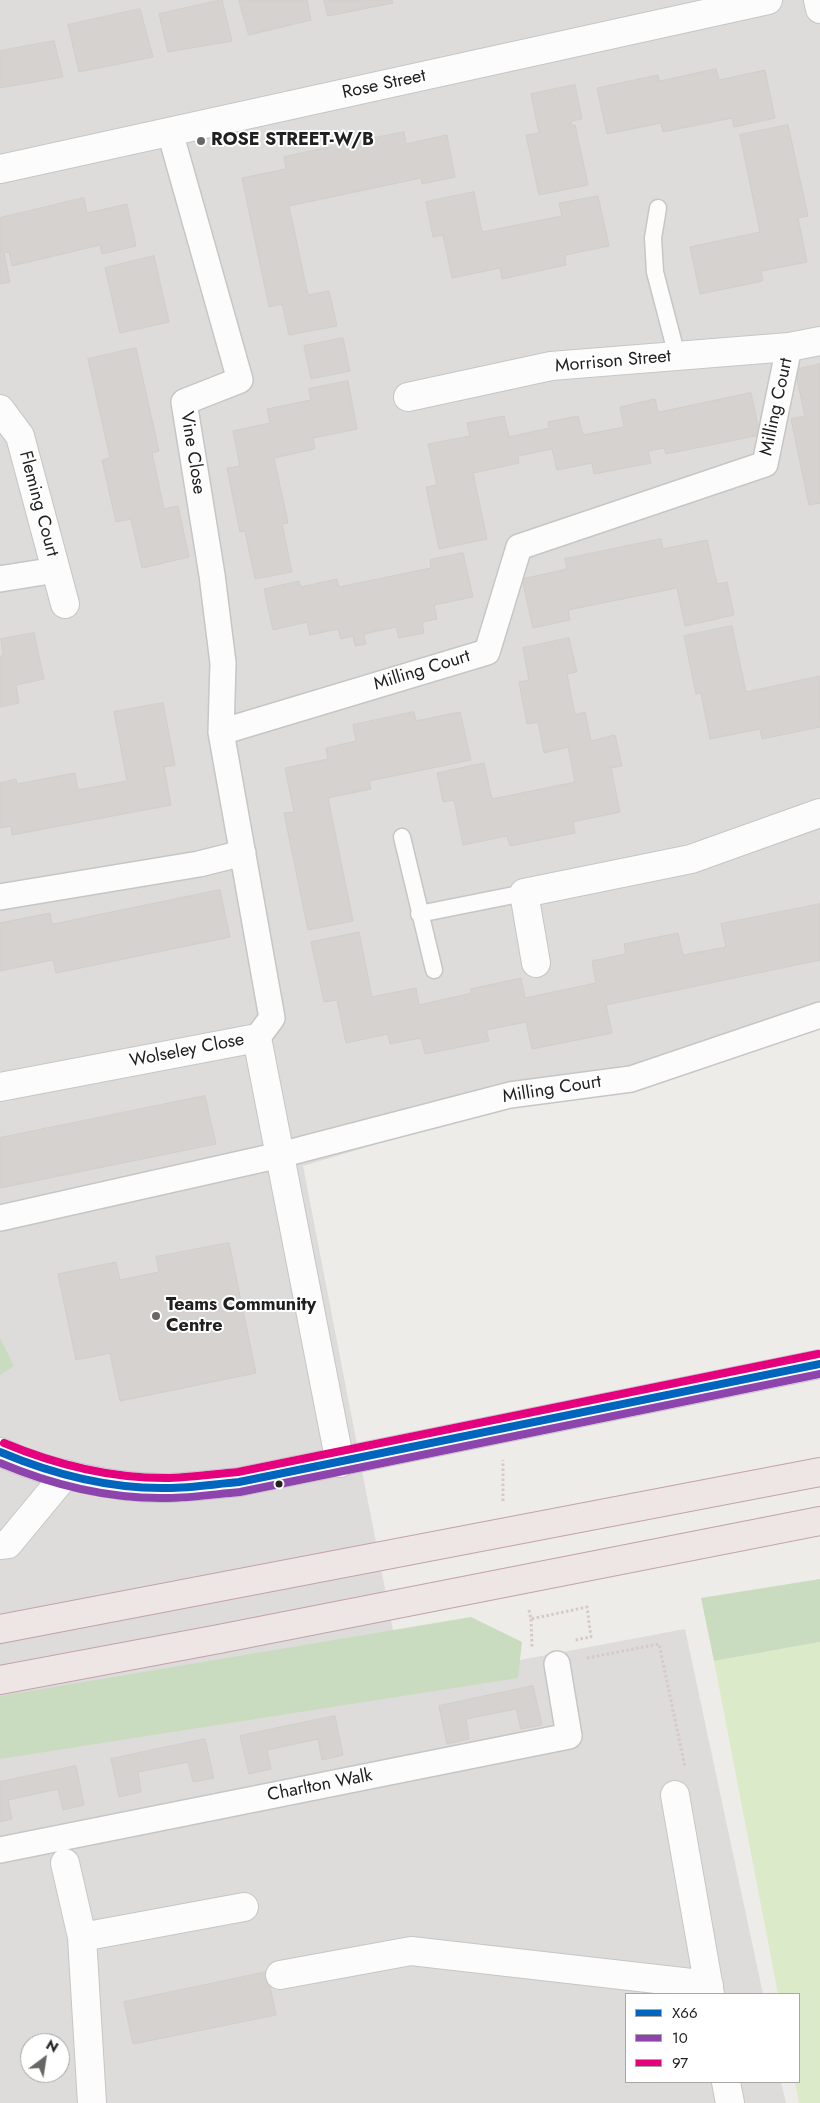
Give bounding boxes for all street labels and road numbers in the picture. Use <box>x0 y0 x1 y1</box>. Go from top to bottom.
street label: Rose Street <box>340 66 428 104</box>
street label: Morrison Street <box>554 346 672 378</box>
street label: Milling Court <box>756 356 798 458</box>
street label: Vine Close <box>175 410 209 496</box>
street label: Fleming Court <box>14 449 62 559</box>
street label: Milling Court <box>371 646 473 696</box>
street label: Wolseley Close <box>128 1029 246 1073</box>
street label: Milling Court <box>501 1072 603 1108</box>
street label: Charlton Walk <box>266 1765 374 1807</box>

